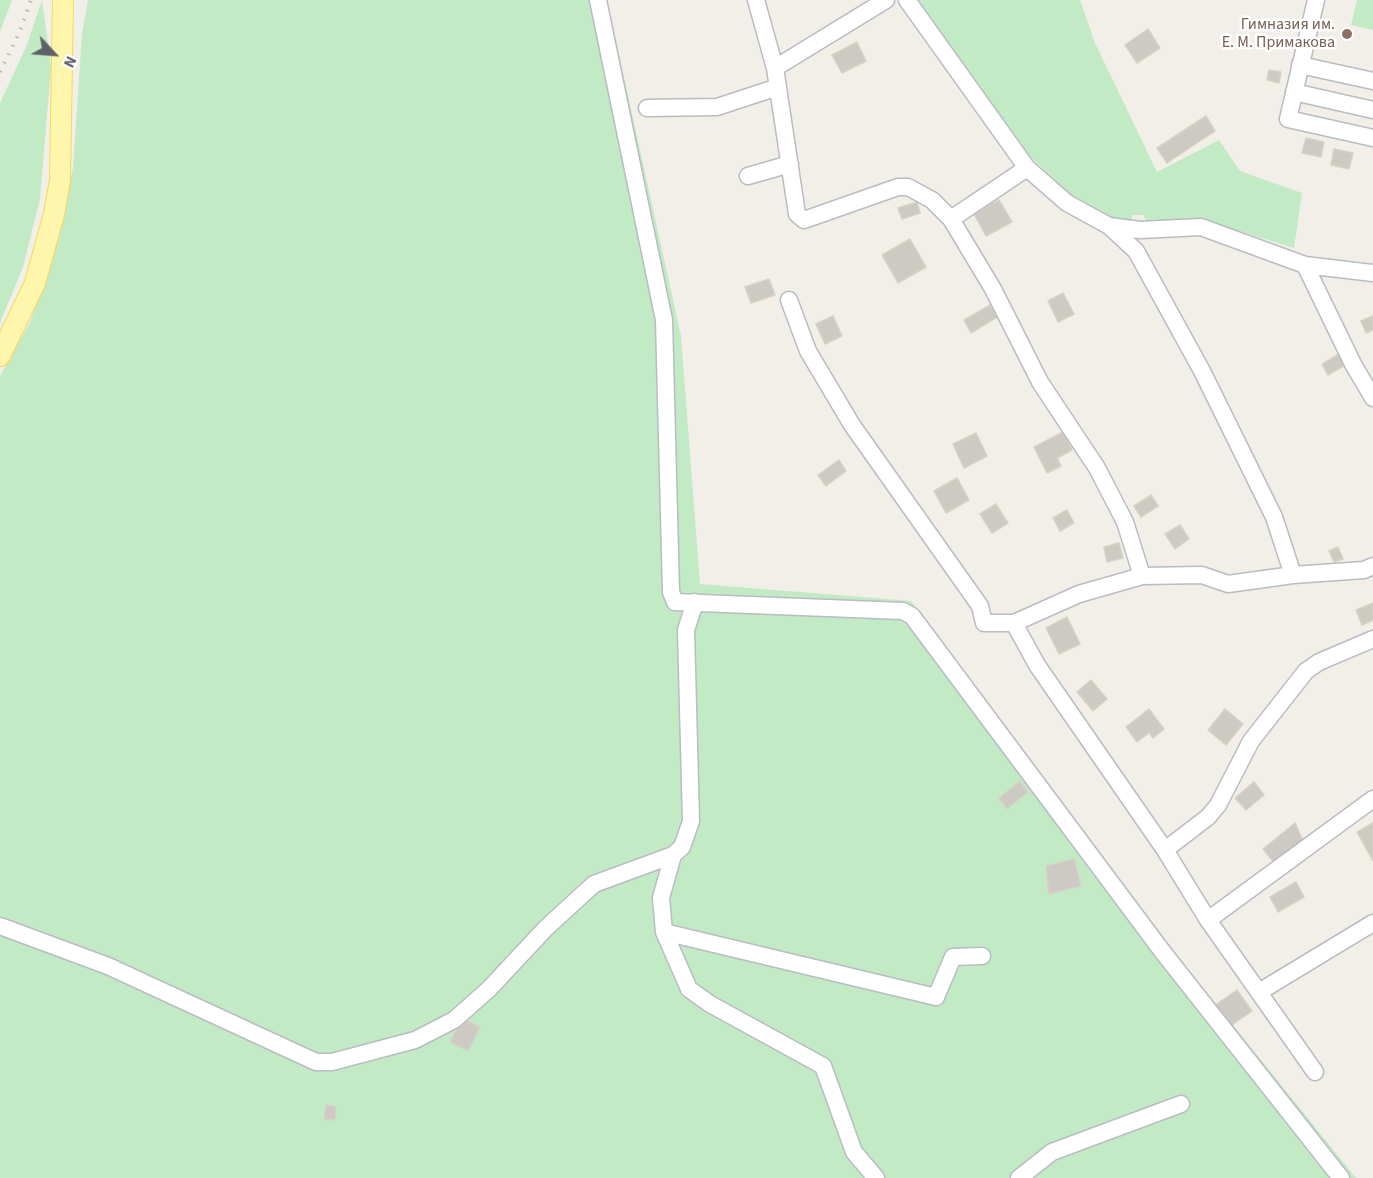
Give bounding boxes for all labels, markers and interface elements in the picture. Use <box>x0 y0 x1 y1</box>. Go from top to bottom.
place label: Гимназия им. Е. М. Примакова <box>1222 15 1335 53</box>
north arrow <box>24 24 84 84</box>
marker: Гимназия им. Е. М. Примакова <box>1340 27 1354 41</box>
text: N <box>58 52 82 71</box>

